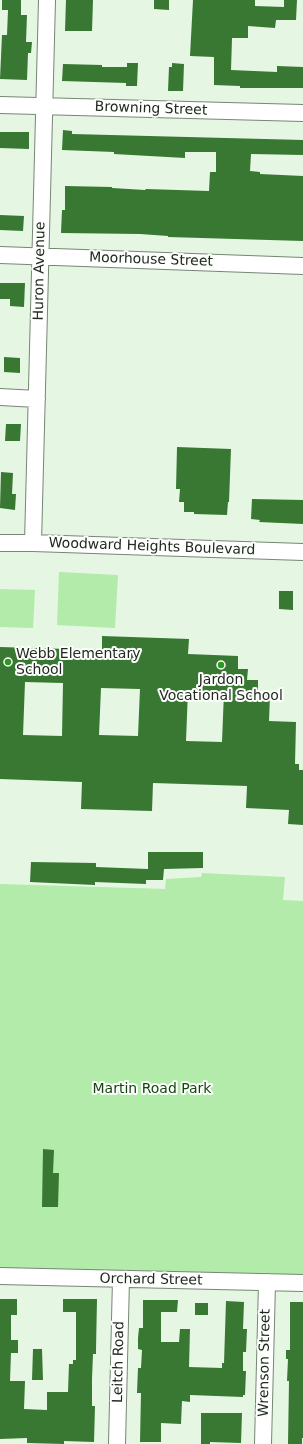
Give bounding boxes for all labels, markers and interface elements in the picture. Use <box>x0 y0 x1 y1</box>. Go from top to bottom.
street label: Browning Street <box>94 99 208 119</box>
street label: Huron Avenue <box>31 221 49 321</box>
street label: Moorhouse Street <box>89 249 213 271</box>
street label: Woodward Heights Boulevard <box>48 535 256 559</box>
place label: Webb Elementary School <box>16 646 140 678</box>
marker: Webb Elementary School <box>3 657 13 667</box>
marker: Jardon Vocational School <box>216 660 226 670</box>
place label: Jardon Vocational School <box>159 672 283 704</box>
park label: Martin Road Park <box>93 1081 211 1097</box>
street label: Orchard Street <box>99 1271 203 1289</box>
street label: Wrenson Street <box>256 1309 274 1417</box>
street label: Leitch Road <box>110 1321 128 1403</box>

